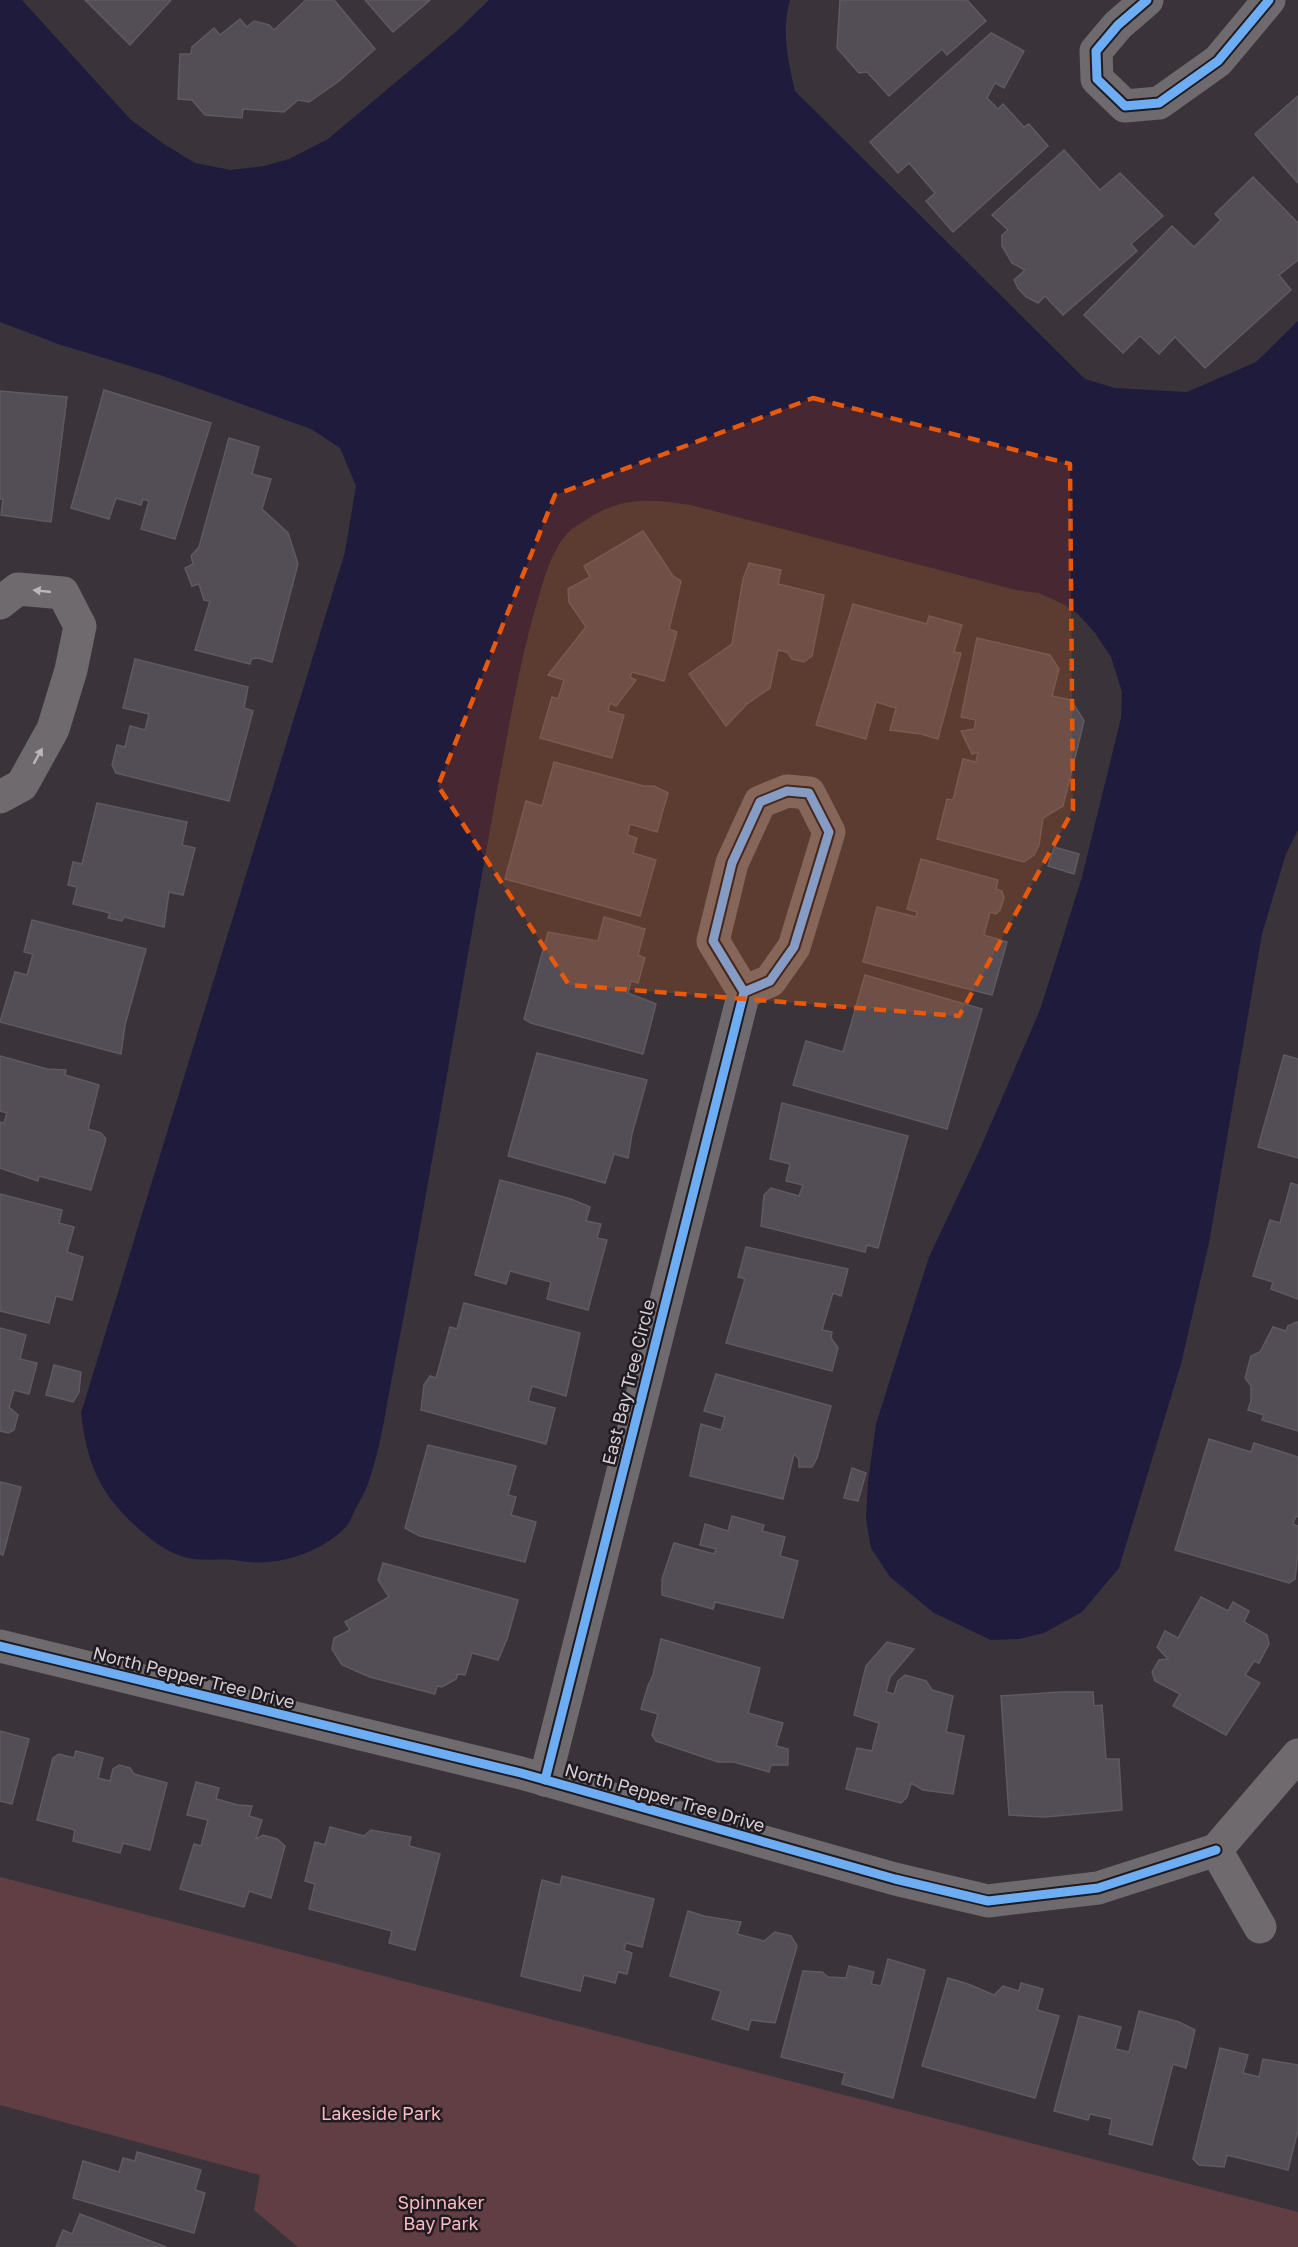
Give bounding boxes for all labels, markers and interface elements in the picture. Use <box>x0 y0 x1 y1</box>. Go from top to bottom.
one-way arrow <box>33 586 52 596</box>
one-way arrow <box>33 748 44 764</box>
street label: East Bay Tree Circle <box>597 1297 659 1467</box>
street label: North Pepper Tree Drive <box>91 1641 297 1713</box>
street label: North Pepper Tree Drive <box>562 1758 768 1836</box>
park label: Lakeside Park <box>321 2102 441 2124</box>
park label: Spinnaker Bay Park <box>398 2191 485 2234</box>

